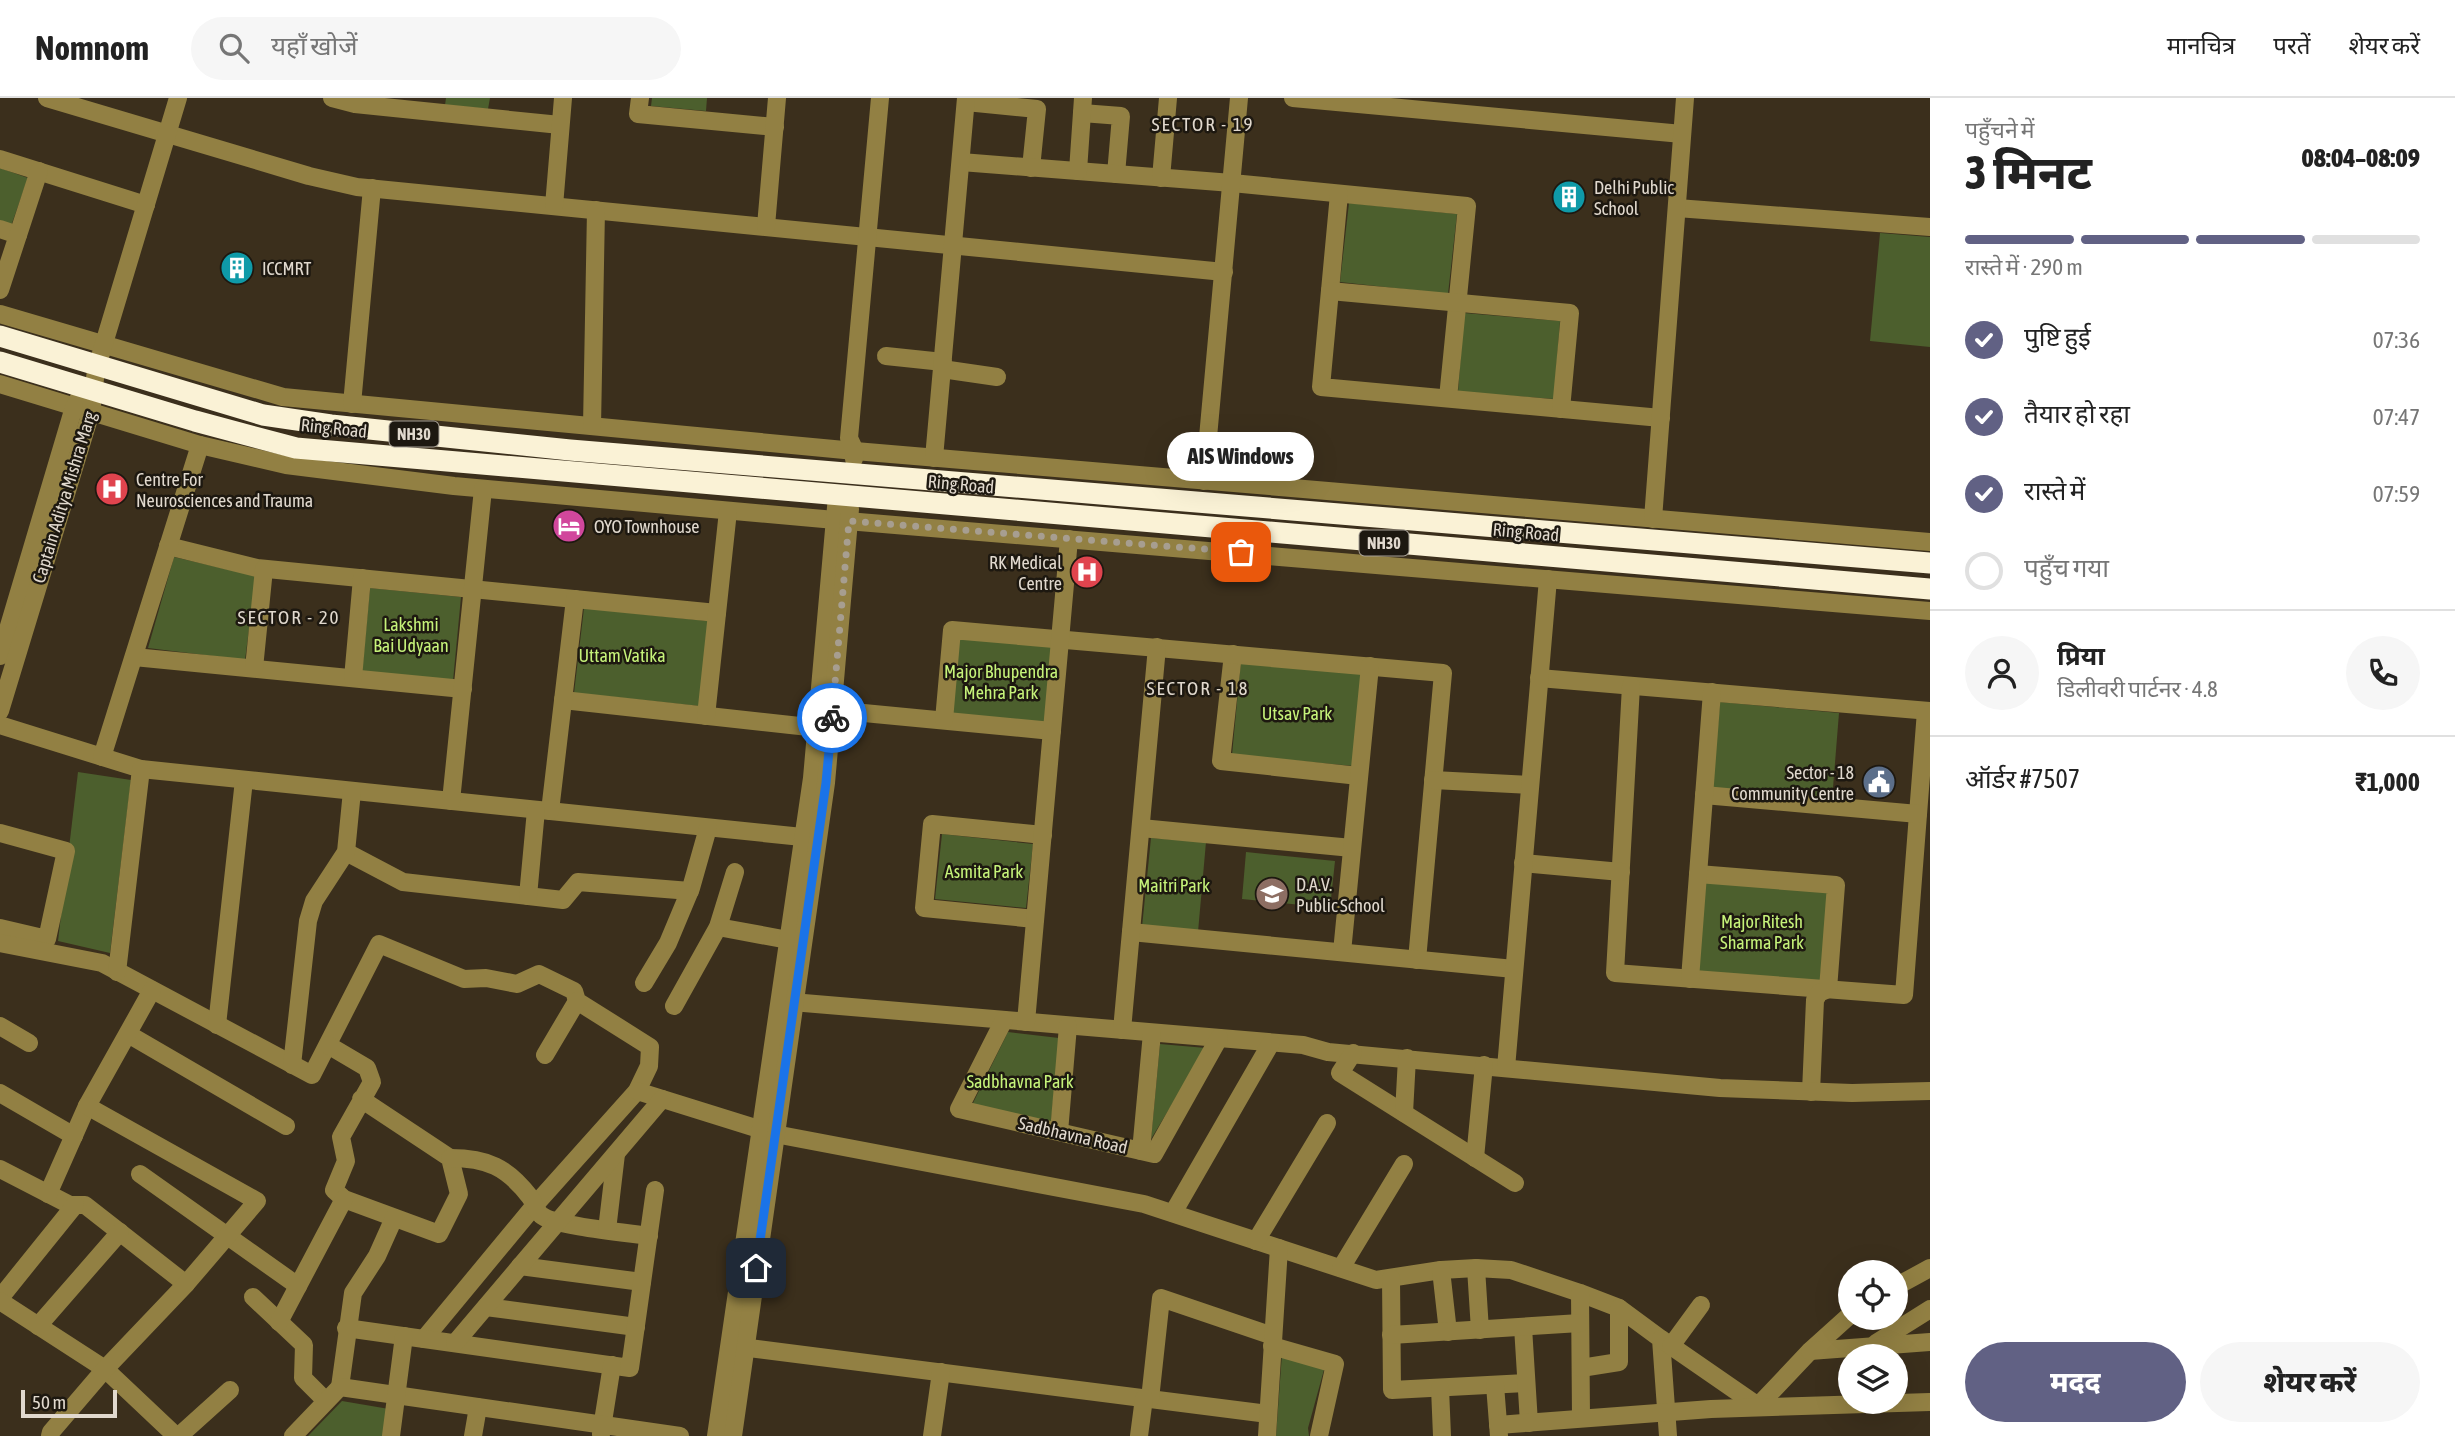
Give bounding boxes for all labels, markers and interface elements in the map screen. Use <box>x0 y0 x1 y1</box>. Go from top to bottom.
search box <box>191 17 681 80</box>
text: Nomnom <box>35 29 149 67</box>
icon: search <box>215 29 253 67</box>
text: यहाँ खोजें <box>271 31 358 61</box>
text: मानचित्र <box>2167 32 2235 59</box>
text: परतें <box>2273 32 2310 59</box>
text: शेयर करें <box>2348 32 2420 59</box>
district label: SECTOR - 19 <box>1152 113 1255 135</box>
text: पहुँचने में <box>1965 117 2035 143</box>
text: 08:04–08:09 <box>2302 143 2420 173</box>
text: 3 मिनट <box>1965 146 2092 199</box>
place label: Delhi Public School <box>1594 177 1674 219</box>
building icon: Delhi Public School <box>1550 178 1588 216</box>
building icon: ICCMRT <box>218 249 256 287</box>
text: रास्ते में · 290 m <box>1965 254 2083 280</box>
place label: ICCMRT <box>262 258 311 279</box>
icon: check <box>1965 321 2003 359</box>
text: पुष्टि हुई <box>2024 322 2091 352</box>
text: 07:36 <box>2373 327 2420 353</box>
icon: check <box>1965 398 2003 436</box>
text: तैयार हो रहा <box>2024 399 2130 429</box>
text: 07:47 <box>2373 404 2420 430</box>
street label: Captain Aditya Mishra Marg <box>28 408 100 585</box>
street label: Ring Road <box>300 414 368 442</box>
road number: NH30 <box>390 422 438 446</box>
callout: AIS Windows <box>1168 433 1314 482</box>
text: AIS Windows <box>1187 443 1294 469</box>
place label: Centre For Neurosciences and Trauma <box>136 469 313 511</box>
hospital icon: Centre For Neurosciences and Trauma <box>93 470 131 508</box>
street label: Ring Road <box>927 471 995 497</box>
icon: check <box>1965 475 2003 513</box>
text: रास्ते में <box>2024 476 2085 506</box>
text: 07:59 <box>2373 481 2420 507</box>
hotel icon: OYO Townhouse <box>550 507 588 545</box>
place label: OYO Townhouse <box>594 516 699 537</box>
street label: Ring Road <box>1492 519 1560 545</box>
pin <box>1211 522 1271 582</box>
road number: NH30 <box>1360 530 1408 556</box>
icon: bag <box>1222 533 1260 571</box>
place label: RK Medical Centre <box>989 552 1062 594</box>
hospital icon: RK Medical Centre <box>1068 553 1106 591</box>
text: पहुँच गया <box>2024 553 2109 583</box>
district label: SECTOR - 20 <box>238 606 341 628</box>
park label: Lakshmi Bai Udyaan <box>373 614 449 656</box>
button: person <box>1965 636 2039 710</box>
button: phone <box>2346 636 2420 710</box>
text: प्रिया <box>2057 641 2105 671</box>
park label: Uttam Vatika <box>578 645 666 666</box>
park label: Major Bhupendra Mehra Park <box>944 661 1058 703</box>
text: डिलीवरी पार्टनर · 4.8 <box>2057 676 2218 702</box>
district label: SECTOR - 18 <box>1147 677 1250 699</box>
courier <box>797 683 867 753</box>
icon: bike <box>813 699 851 737</box>
park label: Utsav Park <box>1262 703 1332 724</box>
place label: Sector - 18 Community Centre <box>1731 762 1854 804</box>
public building icon: Sector - 18 Community Centre <box>1860 763 1898 801</box>
text: ऑर्डर #7507 <box>1965 764 2080 794</box>
text: ₹1,000 <box>2355 767 2420 797</box>
park label: Asmita Park <box>945 861 1023 882</box>
place label: D.A.V. Public School <box>1296 874 1385 916</box>
park label: Maitri Park <box>1138 875 1210 896</box>
school or university icon: D.A.V. Public School <box>1253 875 1291 913</box>
park label: Major Ritesh Sharma Park <box>1720 911 1804 953</box>
park label: Sadbhavna Park <box>966 1071 1074 1092</box>
street label: Sadbhavna Road <box>1016 1112 1130 1158</box>
pin <box>726 1238 786 1298</box>
icon: home <box>737 1249 775 1287</box>
map controls <box>1838 1260 1908 1414</box>
button: locate <box>1838 1260 1908 1330</box>
button: मदद <box>1965 1342 2186 1422</box>
button: शेयर करें <box>2200 1342 2420 1422</box>
button: layers <box>1838 1344 1908 1414</box>
scale bar <box>21 1387 117 1419</box>
text: 50 m <box>32 1391 66 1413</box>

